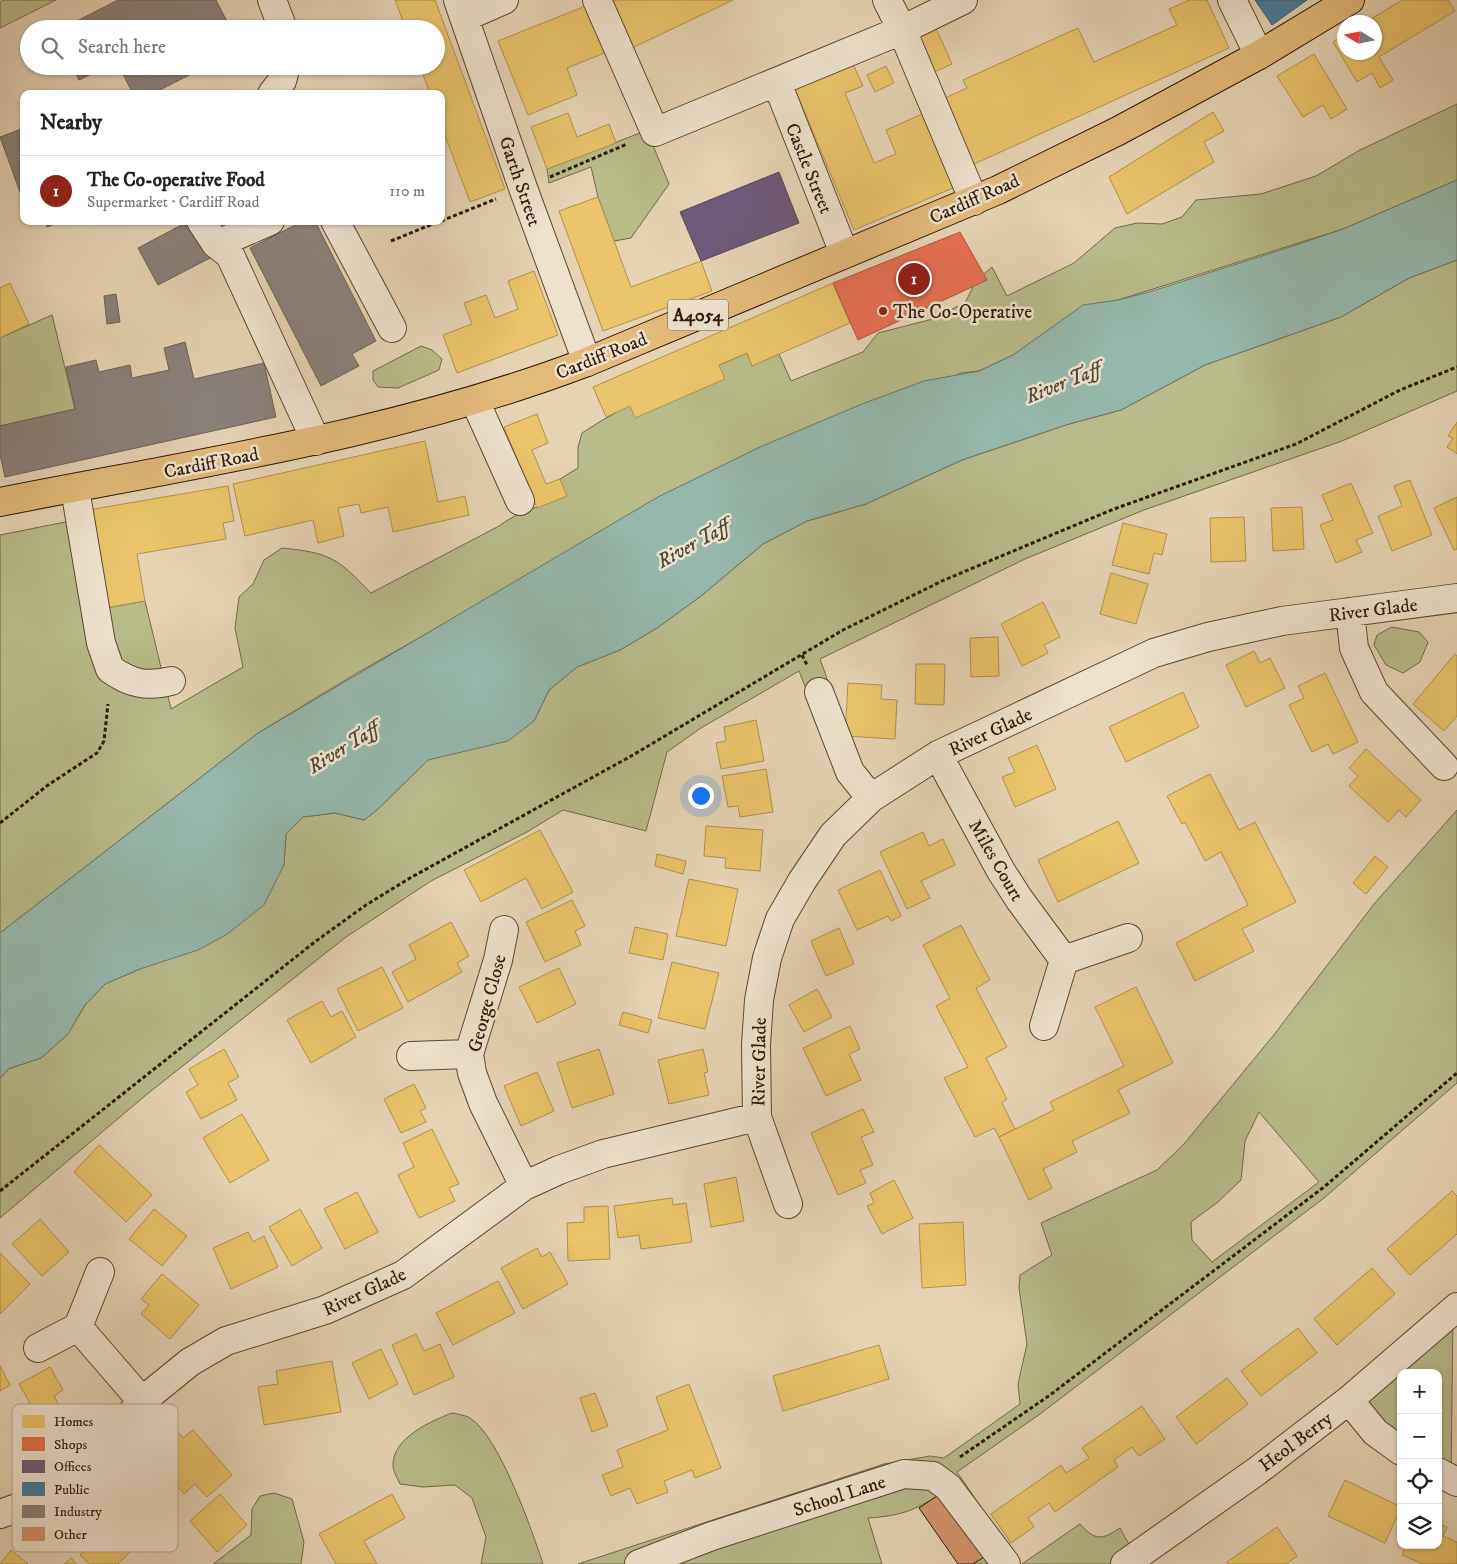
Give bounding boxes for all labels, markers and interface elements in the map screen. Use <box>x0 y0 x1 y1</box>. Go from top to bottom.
north arrow <box>1337 15 1382 60</box>
search box <box>20 20 445 75</box>
icon: search <box>38 34 66 62</box>
text: Search here <box>78 36 166 59</box>
text: Nearby <box>40 110 102 136</box>
street label: Castle Street <box>780 120 837 217</box>
street label: Garth Street <box>493 134 546 229</box>
text: The Co-operative Food <box>87 169 265 192</box>
street label: Cardiff Road <box>926 169 1024 229</box>
text: 1 <box>53 181 59 201</box>
text: 110 m <box>389 181 425 201</box>
text: Supermarket · Cardiff Road <box>87 192 260 212</box>
pin: 1 <box>898 260 930 298</box>
road number: A4054 <box>668 300 728 330</box>
place label: The Co-Operative <box>893 301 1032 324</box>
marker: The Co-Operative <box>877 305 889 317</box>
street label: Cardiff Road <box>553 328 651 385</box>
water label: River Taff <box>1021 355 1110 410</box>
street label: Cardiff Road <box>162 443 261 484</box>
water label: River Taff <box>652 511 739 575</box>
street label: River Glade <box>1327 594 1419 627</box>
street label: River Glade <box>945 703 1036 762</box>
water label: River Taff <box>303 714 389 781</box>
your location <box>688 783 714 809</box>
street label: Miles Court <box>963 816 1028 906</box>
street label: George Close <box>463 952 512 1055</box>
street label: River Glade <box>747 1017 772 1107</box>
street label: River Glade <box>319 1263 410 1322</box>
map controls <box>1397 1369 1442 1549</box>
button: + <box>1397 1369 1442 1414</box>
legend <box>12 1404 178 1552</box>
street label: Heol Berry <box>1255 1407 1338 1477</box>
text: Homes <box>54 1413 94 1431</box>
button: − <box>1397 1414 1442 1459</box>
text: Shops <box>54 1436 87 1454</box>
text: Offices <box>54 1458 92 1476</box>
button: locate <box>1397 1459 1442 1504</box>
street label: School Lane <box>790 1471 889 1522</box>
text: Public <box>54 1481 89 1499</box>
text: Industry <box>54 1503 102 1521</box>
button: layers <box>1397 1504 1442 1549</box>
text: Other <box>54 1526 87 1544</box>

